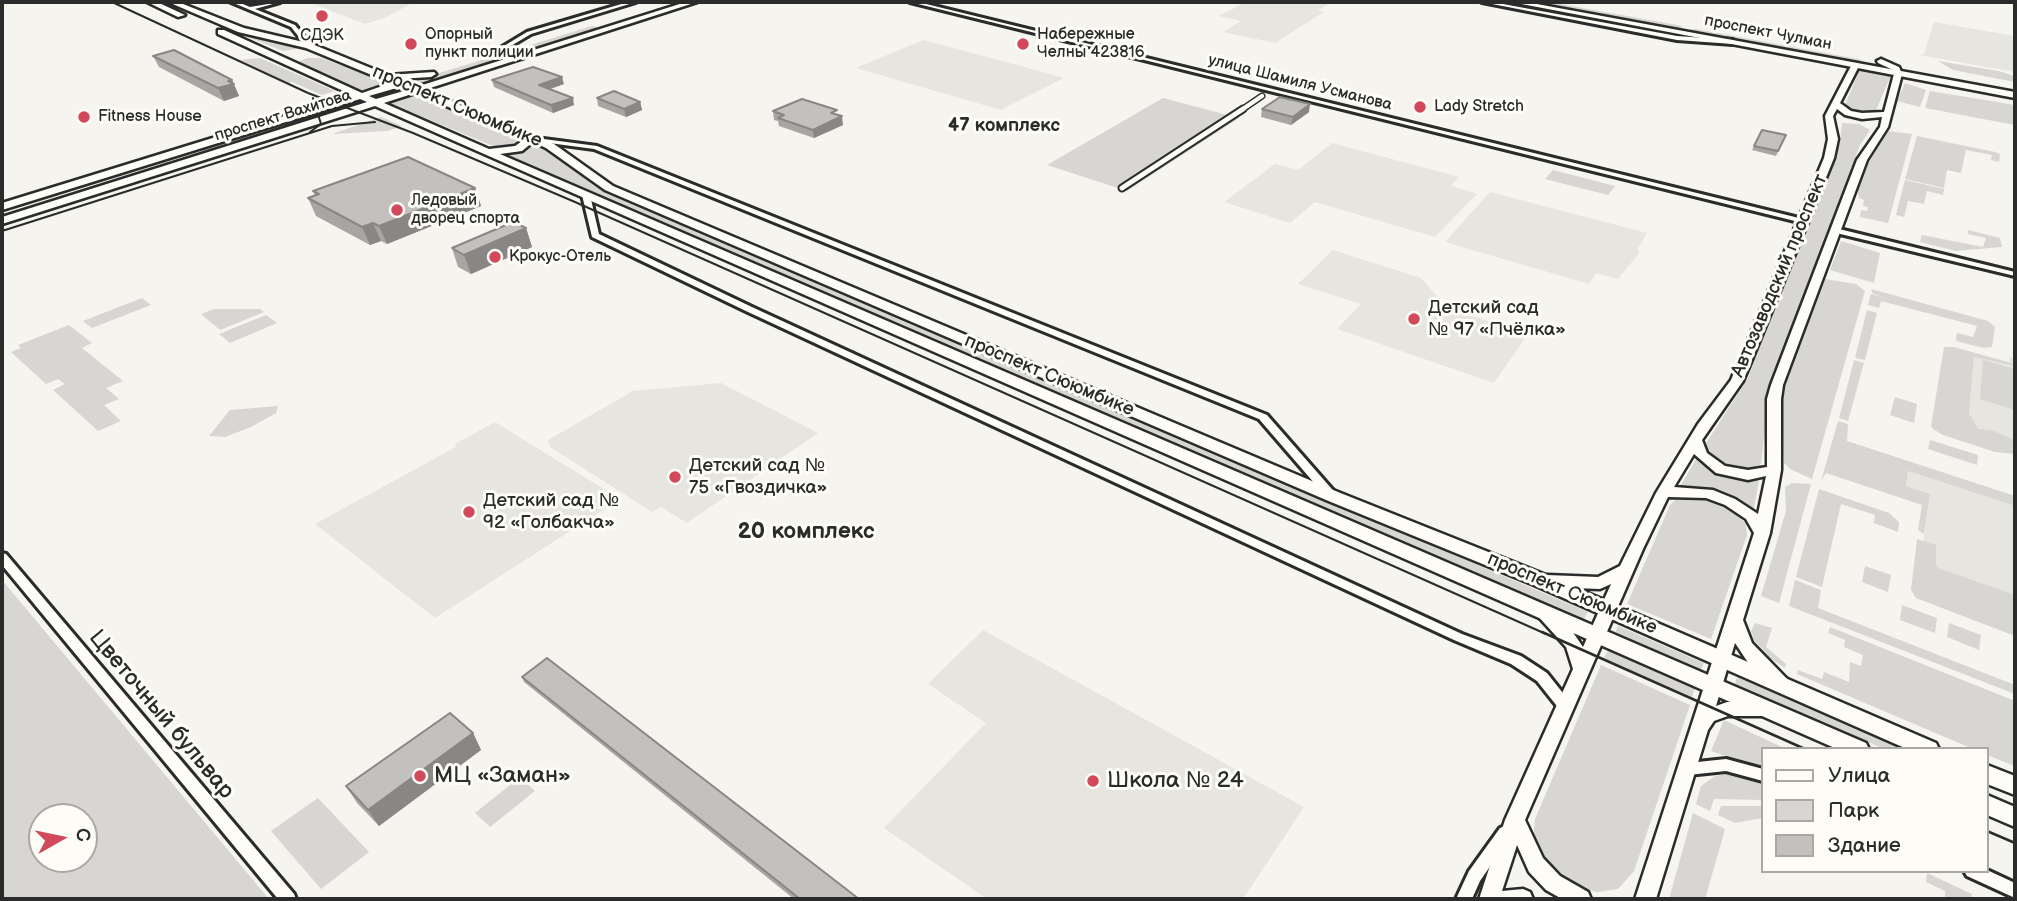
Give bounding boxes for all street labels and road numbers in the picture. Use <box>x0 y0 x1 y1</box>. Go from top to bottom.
street label: проспект Чулман <box>1703 11 1833 55</box>
street label: улица Шамиля Усманова <box>1206 51 1394 115</box>
street label: проспект Сююмбике <box>369 61 545 153</box>
street label: проспект Вахитова <box>212 86 354 146</box>
street label: Автозаводский проспект <box>1727 171 1833 381</box>
street label: проспект Сююмбике <box>961 330 1137 422</box>
street label: проспект Сююмбике <box>1484 548 1660 640</box>
street label: Цветочный бульвар <box>82 625 240 805</box>

